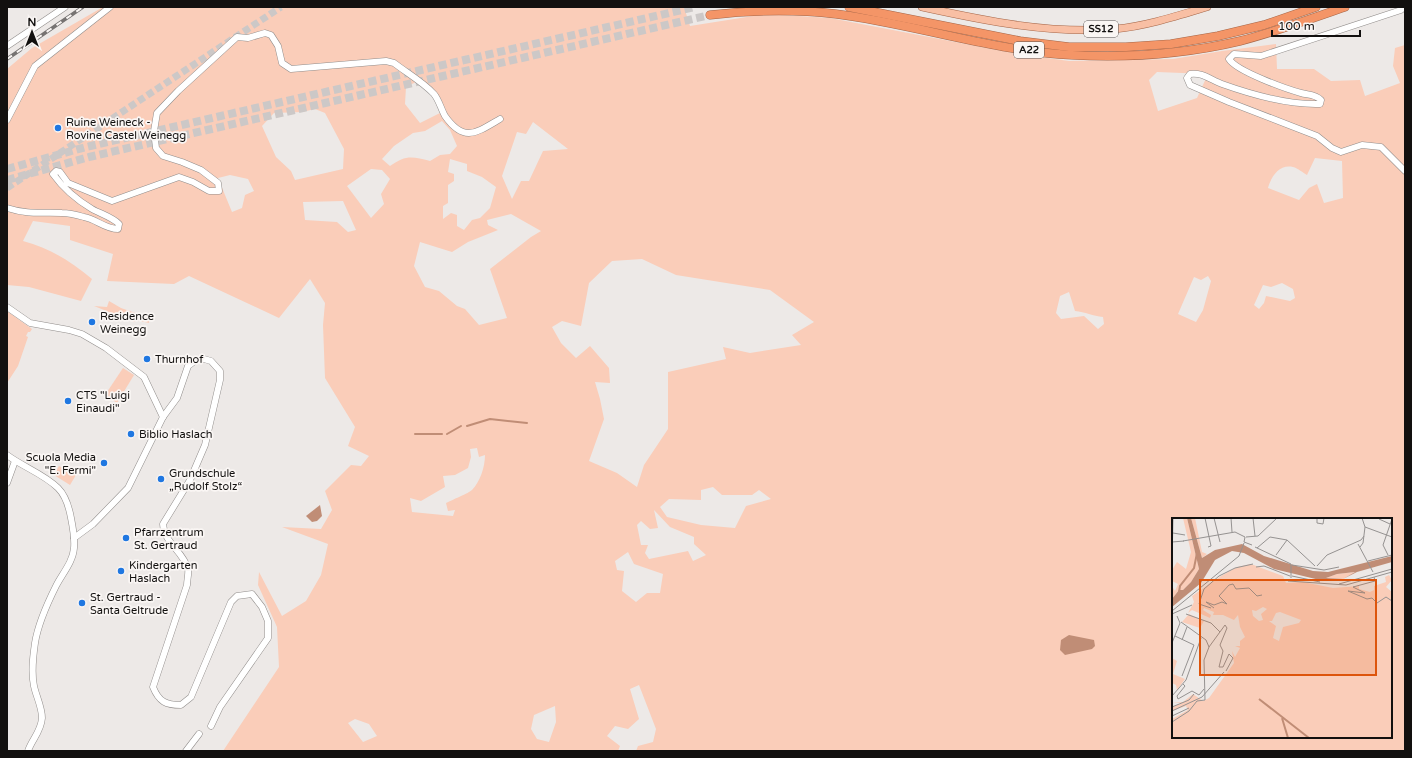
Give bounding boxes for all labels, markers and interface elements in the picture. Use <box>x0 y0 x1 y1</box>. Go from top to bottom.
north arrow <box>12 12 52 52</box>
scale bar <box>1272 12 1360 38</box>
text: N <box>28 16 36 29</box>
text: 100 m <box>1278 19 1315 33</box>
road number: SS12 <box>1084 21 1118 37</box>
road number: A22 <box>1014 42 1044 58</box>
place label: Ruine Weineck - Rovine Castel Weinegg <box>66 116 186 142</box>
marker: Ruine Weineck - Rovine Castel Weinegg <box>53 123 63 133</box>
place label: Residence Weinegg <box>100 310 154 336</box>
marker: Residence Weinegg <box>87 317 97 327</box>
place label: Thurnhof <box>155 353 204 366</box>
marker: Thurnhof <box>142 354 152 364</box>
place label: CTS "Luigi Einaudi" <box>76 389 130 415</box>
marker: CTS "Luigi Einaudi" <box>63 396 73 406</box>
place label: Biblio Haslach <box>139 428 213 441</box>
marker: Biblio Haslach <box>126 429 136 439</box>
place label: Scuola Media "E. Fermi" <box>26 451 96 477</box>
marker: Scuola Media "E. Fermi" <box>99 458 109 468</box>
place label: Grundschule „Rudolf Stolz“ <box>169 467 242 493</box>
marker: Grundschule „Rudolf Stolz“ <box>156 474 166 484</box>
inset map <box>1172 518 1392 738</box>
place label: Pfarrzentrum St. Gertraud <box>134 526 204 552</box>
marker: Pfarrzentrum St. Gertraud <box>121 533 131 543</box>
place label: Kindergarten Haslach <box>129 559 197 585</box>
marker: Kindergarten Haslach <box>116 566 126 576</box>
place label: St. Gertraud - Santa Geltrude <box>90 591 168 617</box>
marker: St. Gertraud - Santa Geltrude <box>77 598 87 608</box>

